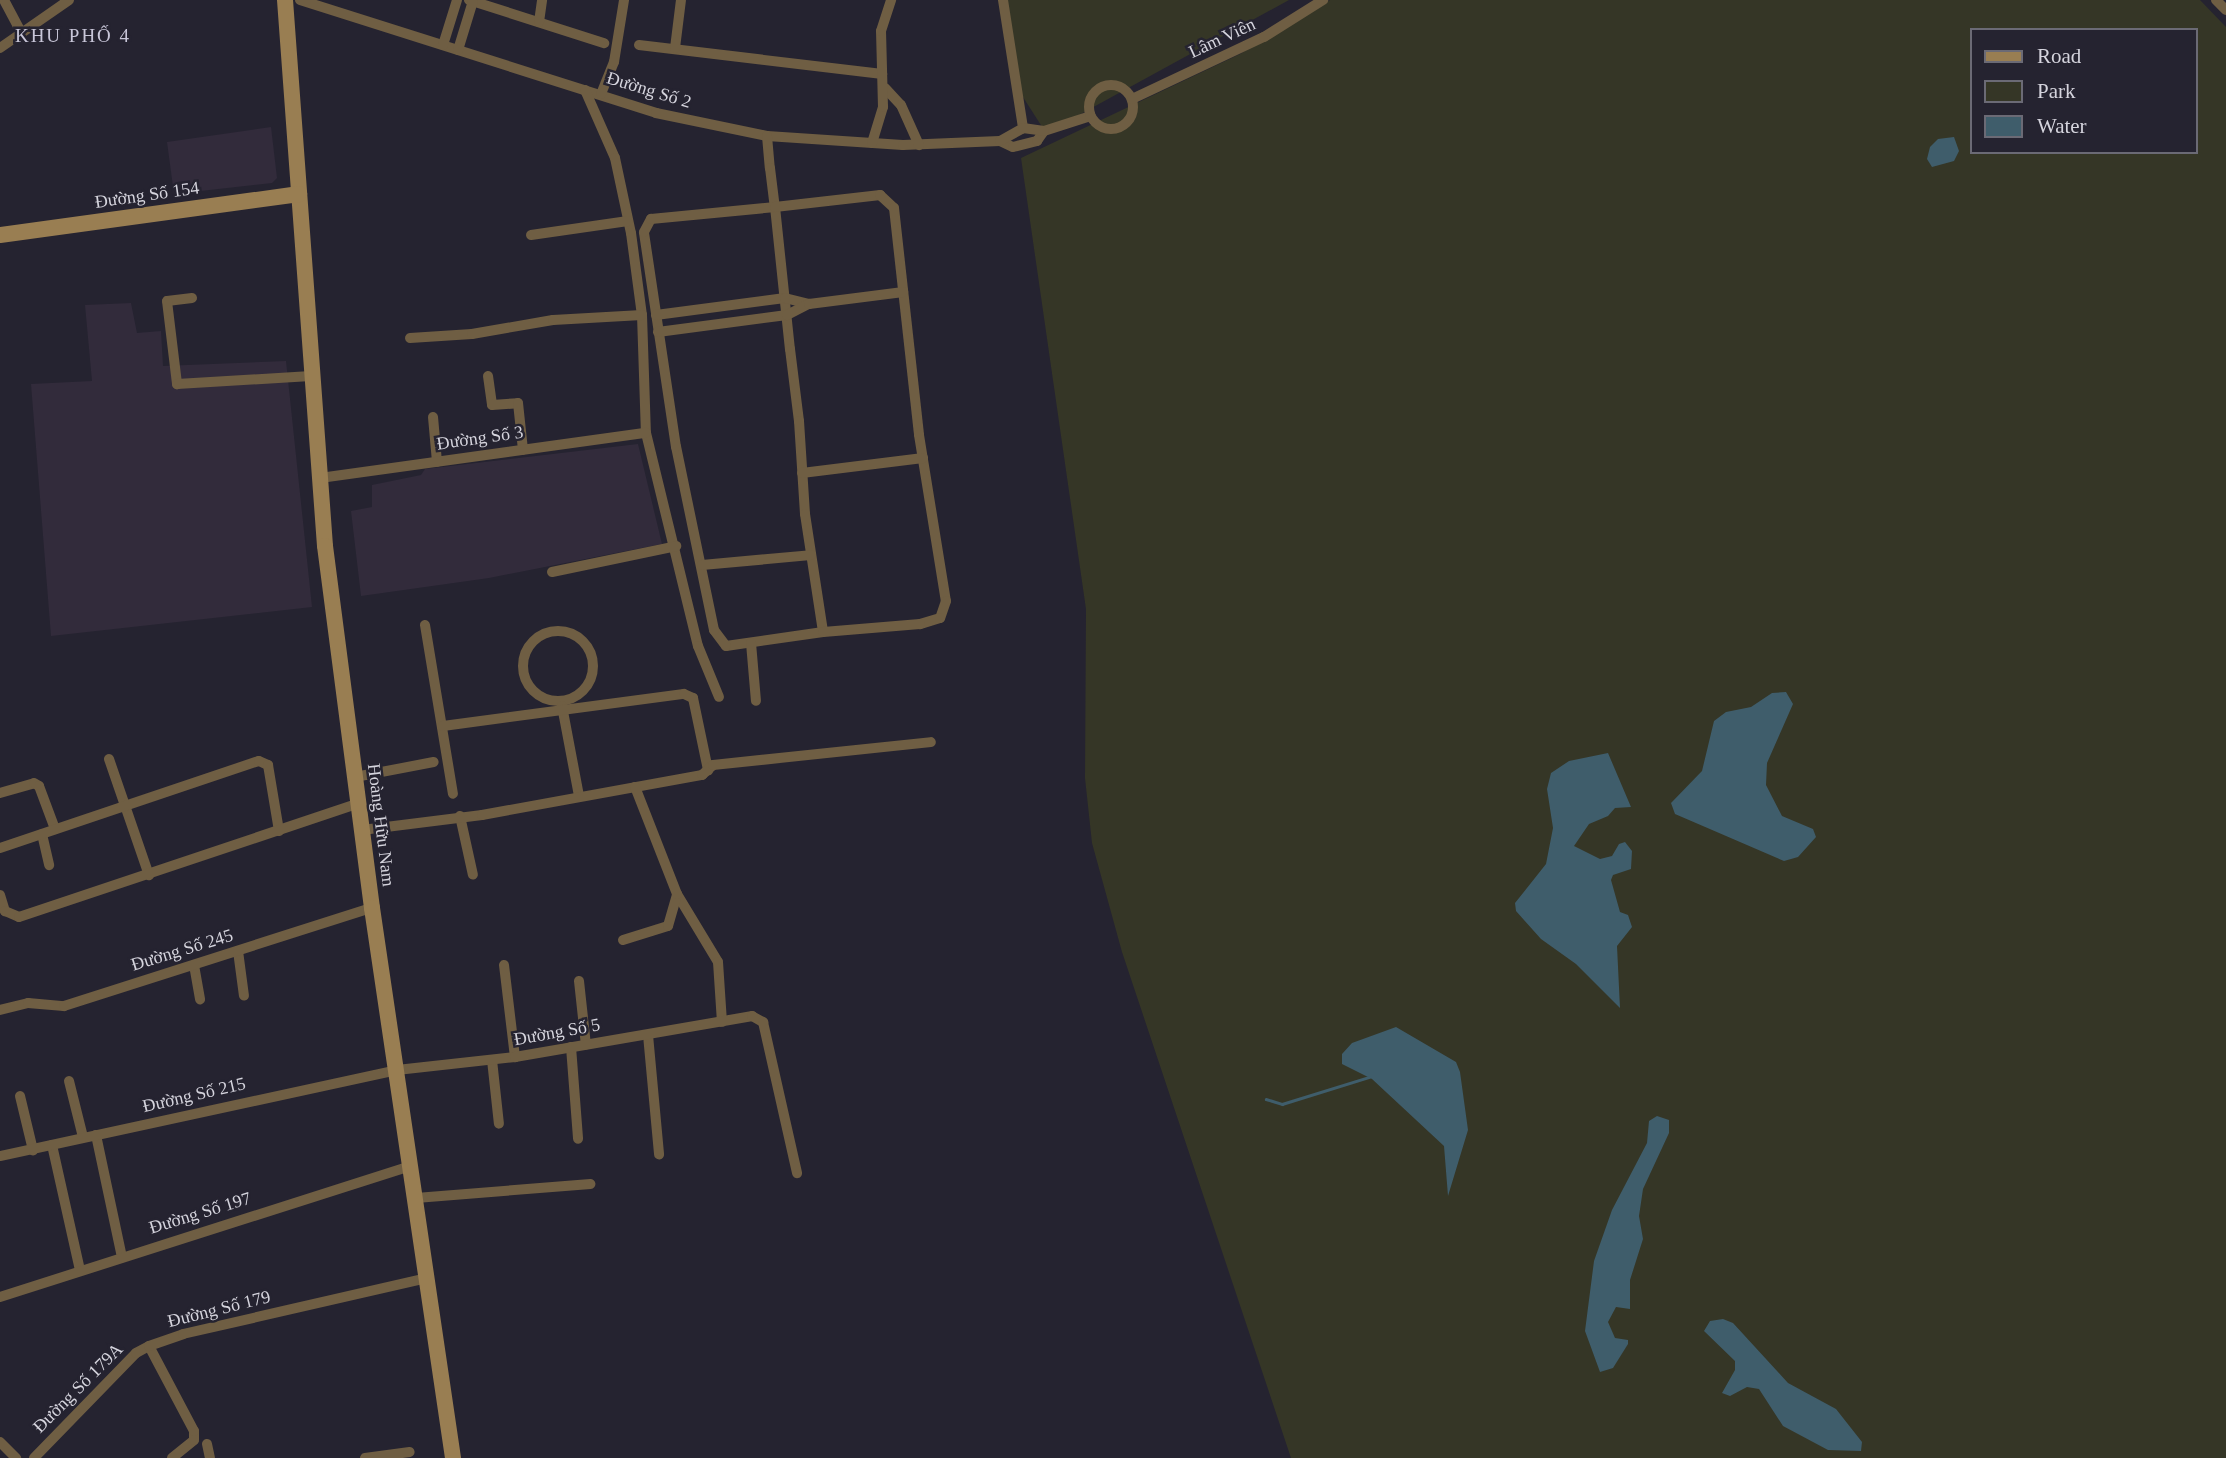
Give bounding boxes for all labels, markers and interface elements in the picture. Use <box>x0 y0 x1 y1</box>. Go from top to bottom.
street label: Lâm Viên <box>1185 13 1259 63</box>
district label: KHU PHỐ 4 <box>16 25 130 47</box>
legend <box>1970 28 2198 154</box>
text: Road <box>2037 44 2081 68</box>
street label: Đường Số 2 <box>604 67 694 113</box>
text: Park <box>2037 79 2076 103</box>
text: Water <box>2037 114 2087 138</box>
street label: Đường Số 154 <box>93 177 201 213</box>
street label: Đường Số 3 <box>435 421 525 455</box>
street label: Hoàng Hữu Nam <box>363 762 399 888</box>
street label: Đường Số 245 <box>129 924 235 976</box>
street label: Đường Số 5 <box>512 1014 602 1050</box>
street label: Đường Số 215 <box>140 1073 248 1117</box>
street label: Đường Số 197 <box>147 1187 253 1239</box>
street label: Đường Số 179 <box>165 1286 273 1332</box>
street label: Đường Số 179A <box>29 1339 127 1437</box>

